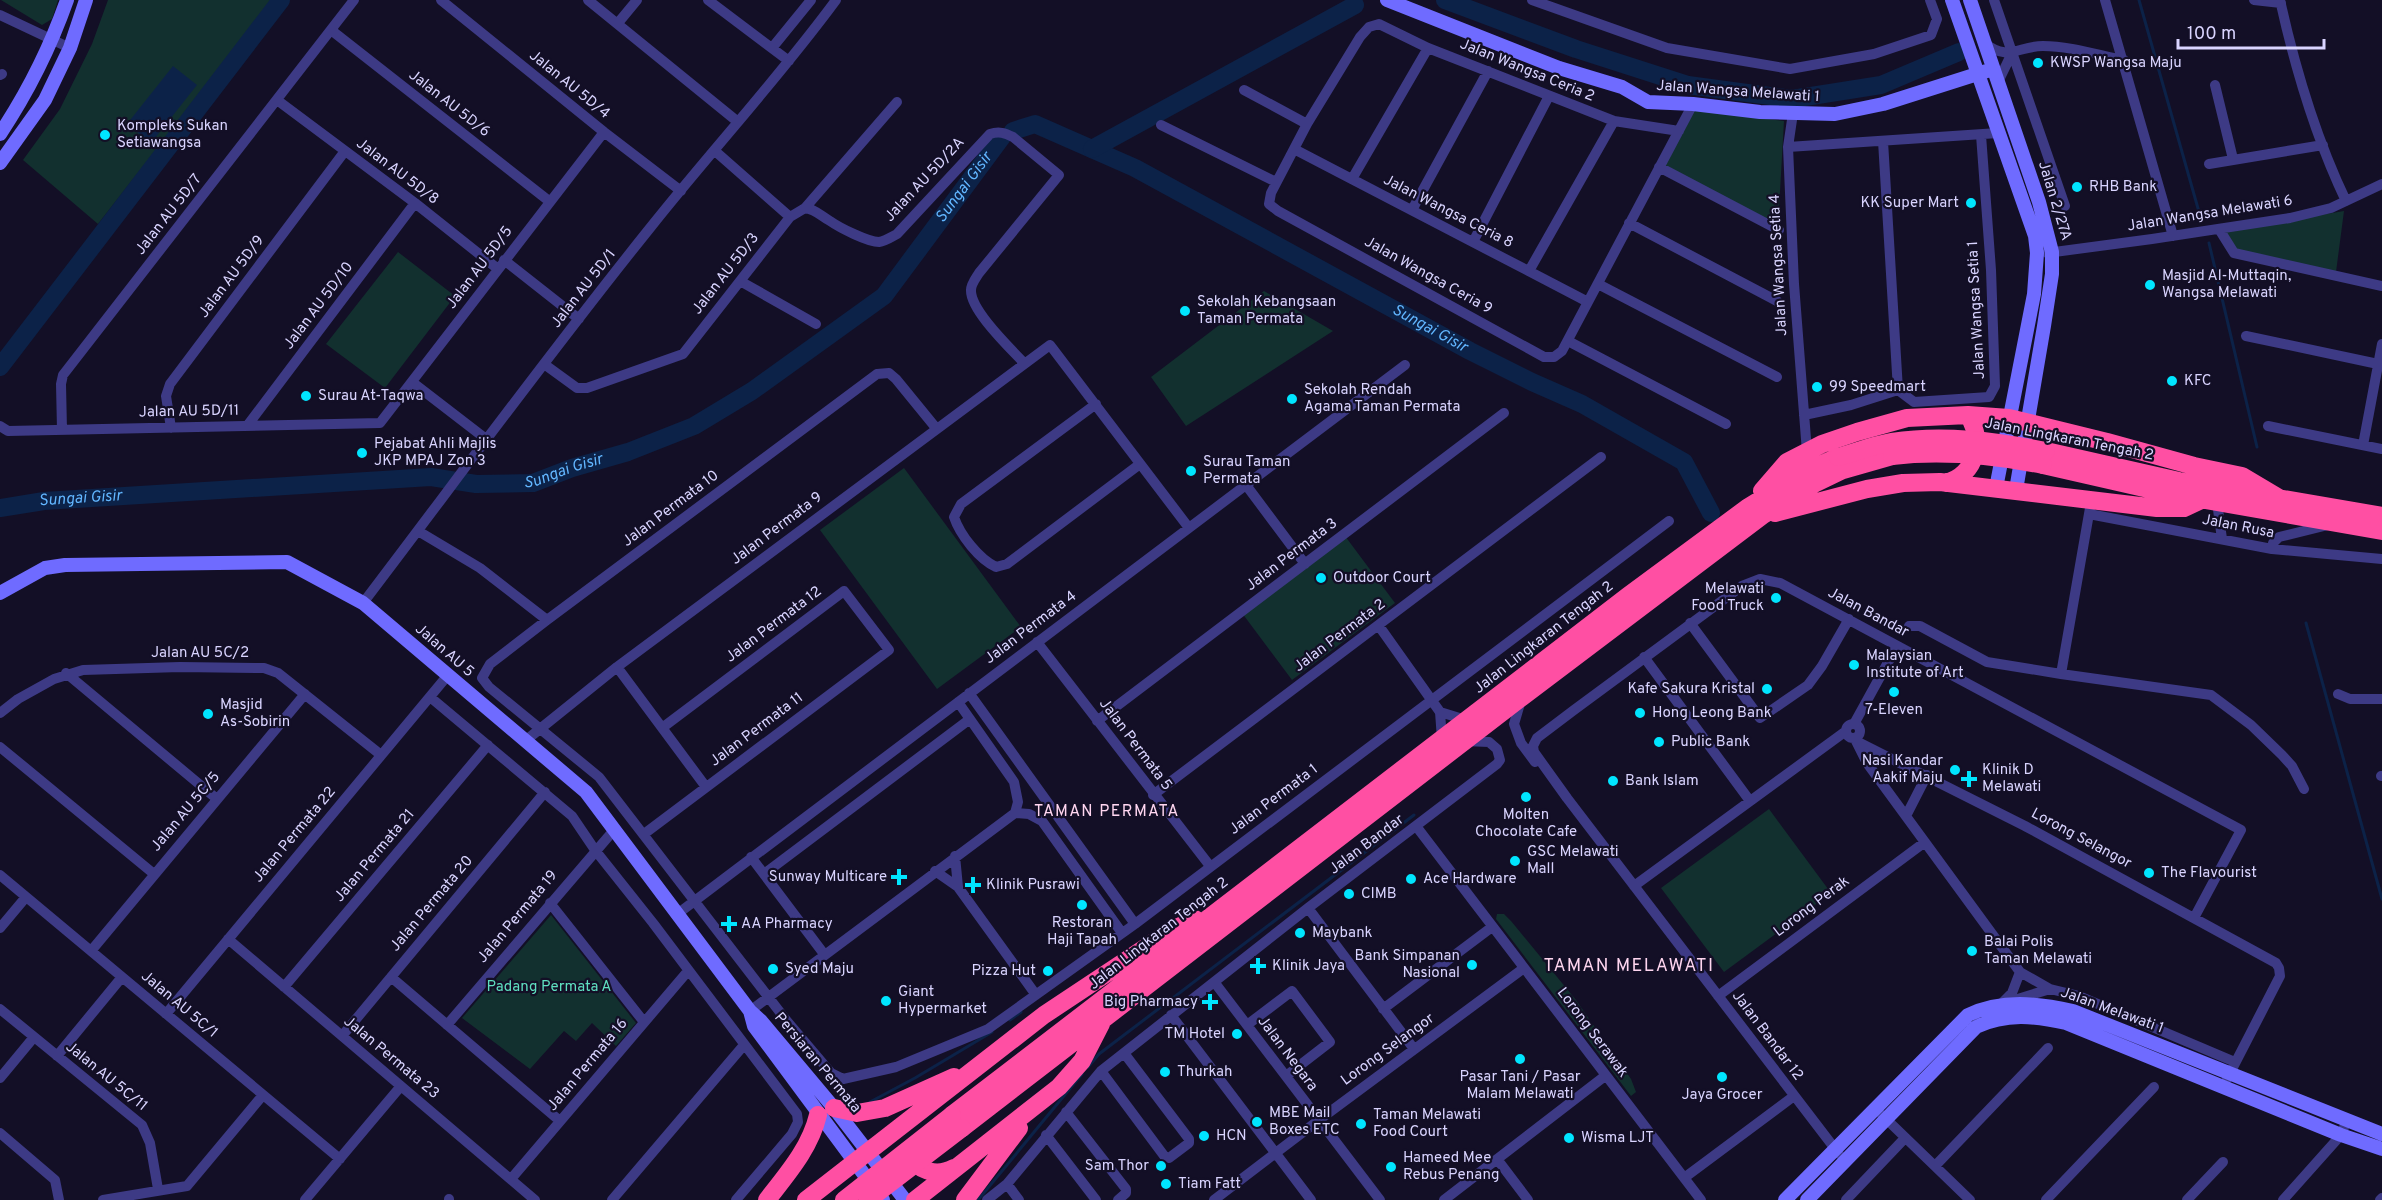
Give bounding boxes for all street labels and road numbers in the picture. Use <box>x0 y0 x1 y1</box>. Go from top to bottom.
street label: Jalan Wangsa Ceria 2 <box>1457 35 1597 107</box>
street label: Jalan AU 5D/4 <box>525 47 613 123</box>
street label: Jalan AU 5D/6 <box>404 66 494 142</box>
street label: Jalan Wangsa Melawati 1 <box>1656 77 1820 107</box>
street label: Jalan AU 5D/2A <box>881 134 969 226</box>
street label: Jalan AU 5D/8 <box>352 135 442 209</box>
street label: Jalan 2/27A <box>2033 159 2075 243</box>
street label: Jalan AU 5D/7 <box>131 171 207 259</box>
street label: Jalan Wangsa Ceria 8 <box>1380 171 1516 253</box>
street label: Jalan Wangsa Melawati 6 <box>2126 192 2294 236</box>
street label: Jalan Wangsa Setia 4 <box>1766 194 1792 336</box>
street label: Jalan AU 5D/5 <box>443 223 517 313</box>
street label: Jalan AU 5D/3 <box>688 229 764 319</box>
street label: Jalan AU 5D/9 <box>195 232 269 322</box>
street label: Jalan Wangsa Ceria 9 <box>1361 233 1495 319</box>
street label: Jalan Wangsa Setia 1 <box>1964 240 1990 380</box>
street label: Jalan AU 5D/1 <box>547 246 621 332</box>
street label: Jalan AU 5D/10 <box>280 258 358 354</box>
street label: Jalan AU 5D/11 <box>138 402 240 422</box>
street label: Jalan Lingkaran Tengah 2 <box>1983 414 2155 466</box>
street label: Jalan Permata 10 <box>619 466 723 552</box>
street label: Jalan Permata 9 <box>727 488 827 570</box>
street label: Jalan Rusa <box>2200 511 2276 543</box>
street label: Jalan Permata 3 <box>1242 514 1342 596</box>
street label: Jalan Lingkaran Tengah 2 <box>1470 578 1618 698</box>
street label: Jalan Permata 12 <box>722 583 826 667</box>
street label: Jalan Bandar <box>1824 584 1912 642</box>
street label: Jalan Permata 4 <box>981 587 1081 669</box>
street label: Jalan Permata 2 <box>1290 595 1390 677</box>
street label: Jalan AU 5 <box>411 620 477 682</box>
street label: Jalan AU 5C/2 <box>151 644 249 663</box>
street label: Jalan Permata 11 <box>707 689 807 771</box>
street label: Jalan Permata 5 <box>1094 695 1176 795</box>
street label: Jalan Permata 1 <box>1226 760 1322 840</box>
street label: Jalan AU 5C/5 <box>147 768 225 856</box>
street label: Jalan Permata 22 <box>249 783 341 887</box>
street label: Lorong Selangor <box>2028 805 2135 874</box>
street label: Jalan Permata 21 <box>331 806 419 906</box>
street label: Jalan Bandar <box>1326 810 1408 879</box>
street label: Jalan Permata 20 <box>386 852 478 956</box>
street label: Jalan Permata 19 <box>474 867 562 967</box>
street label: Lorong Perak <box>1770 872 1854 942</box>
street label: Jalan Lingkaran Tengah 2 <box>1085 874 1233 994</box>
street label: Jalan AU 5C/1 <box>137 967 221 1043</box>
street label: Lorong Serawak <box>1552 984 1632 1082</box>
street label: Jalan Melawati 1 <box>2058 984 2166 1038</box>
street label: Jalan Bandar 12 <box>1727 987 1807 1085</box>
street label: Persiaran Permata <box>769 1009 865 1117</box>
street label: Lorong Selangor <box>1337 1010 1439 1090</box>
street label: Jalan Permata 23 <box>339 1012 443 1104</box>
street label: Jalan Negara <box>1253 1013 1321 1095</box>
street label: Jalan Permata 16 <box>544 1015 632 1115</box>
street label: Jalan AU 5C/11 <box>61 1038 151 1116</box>

